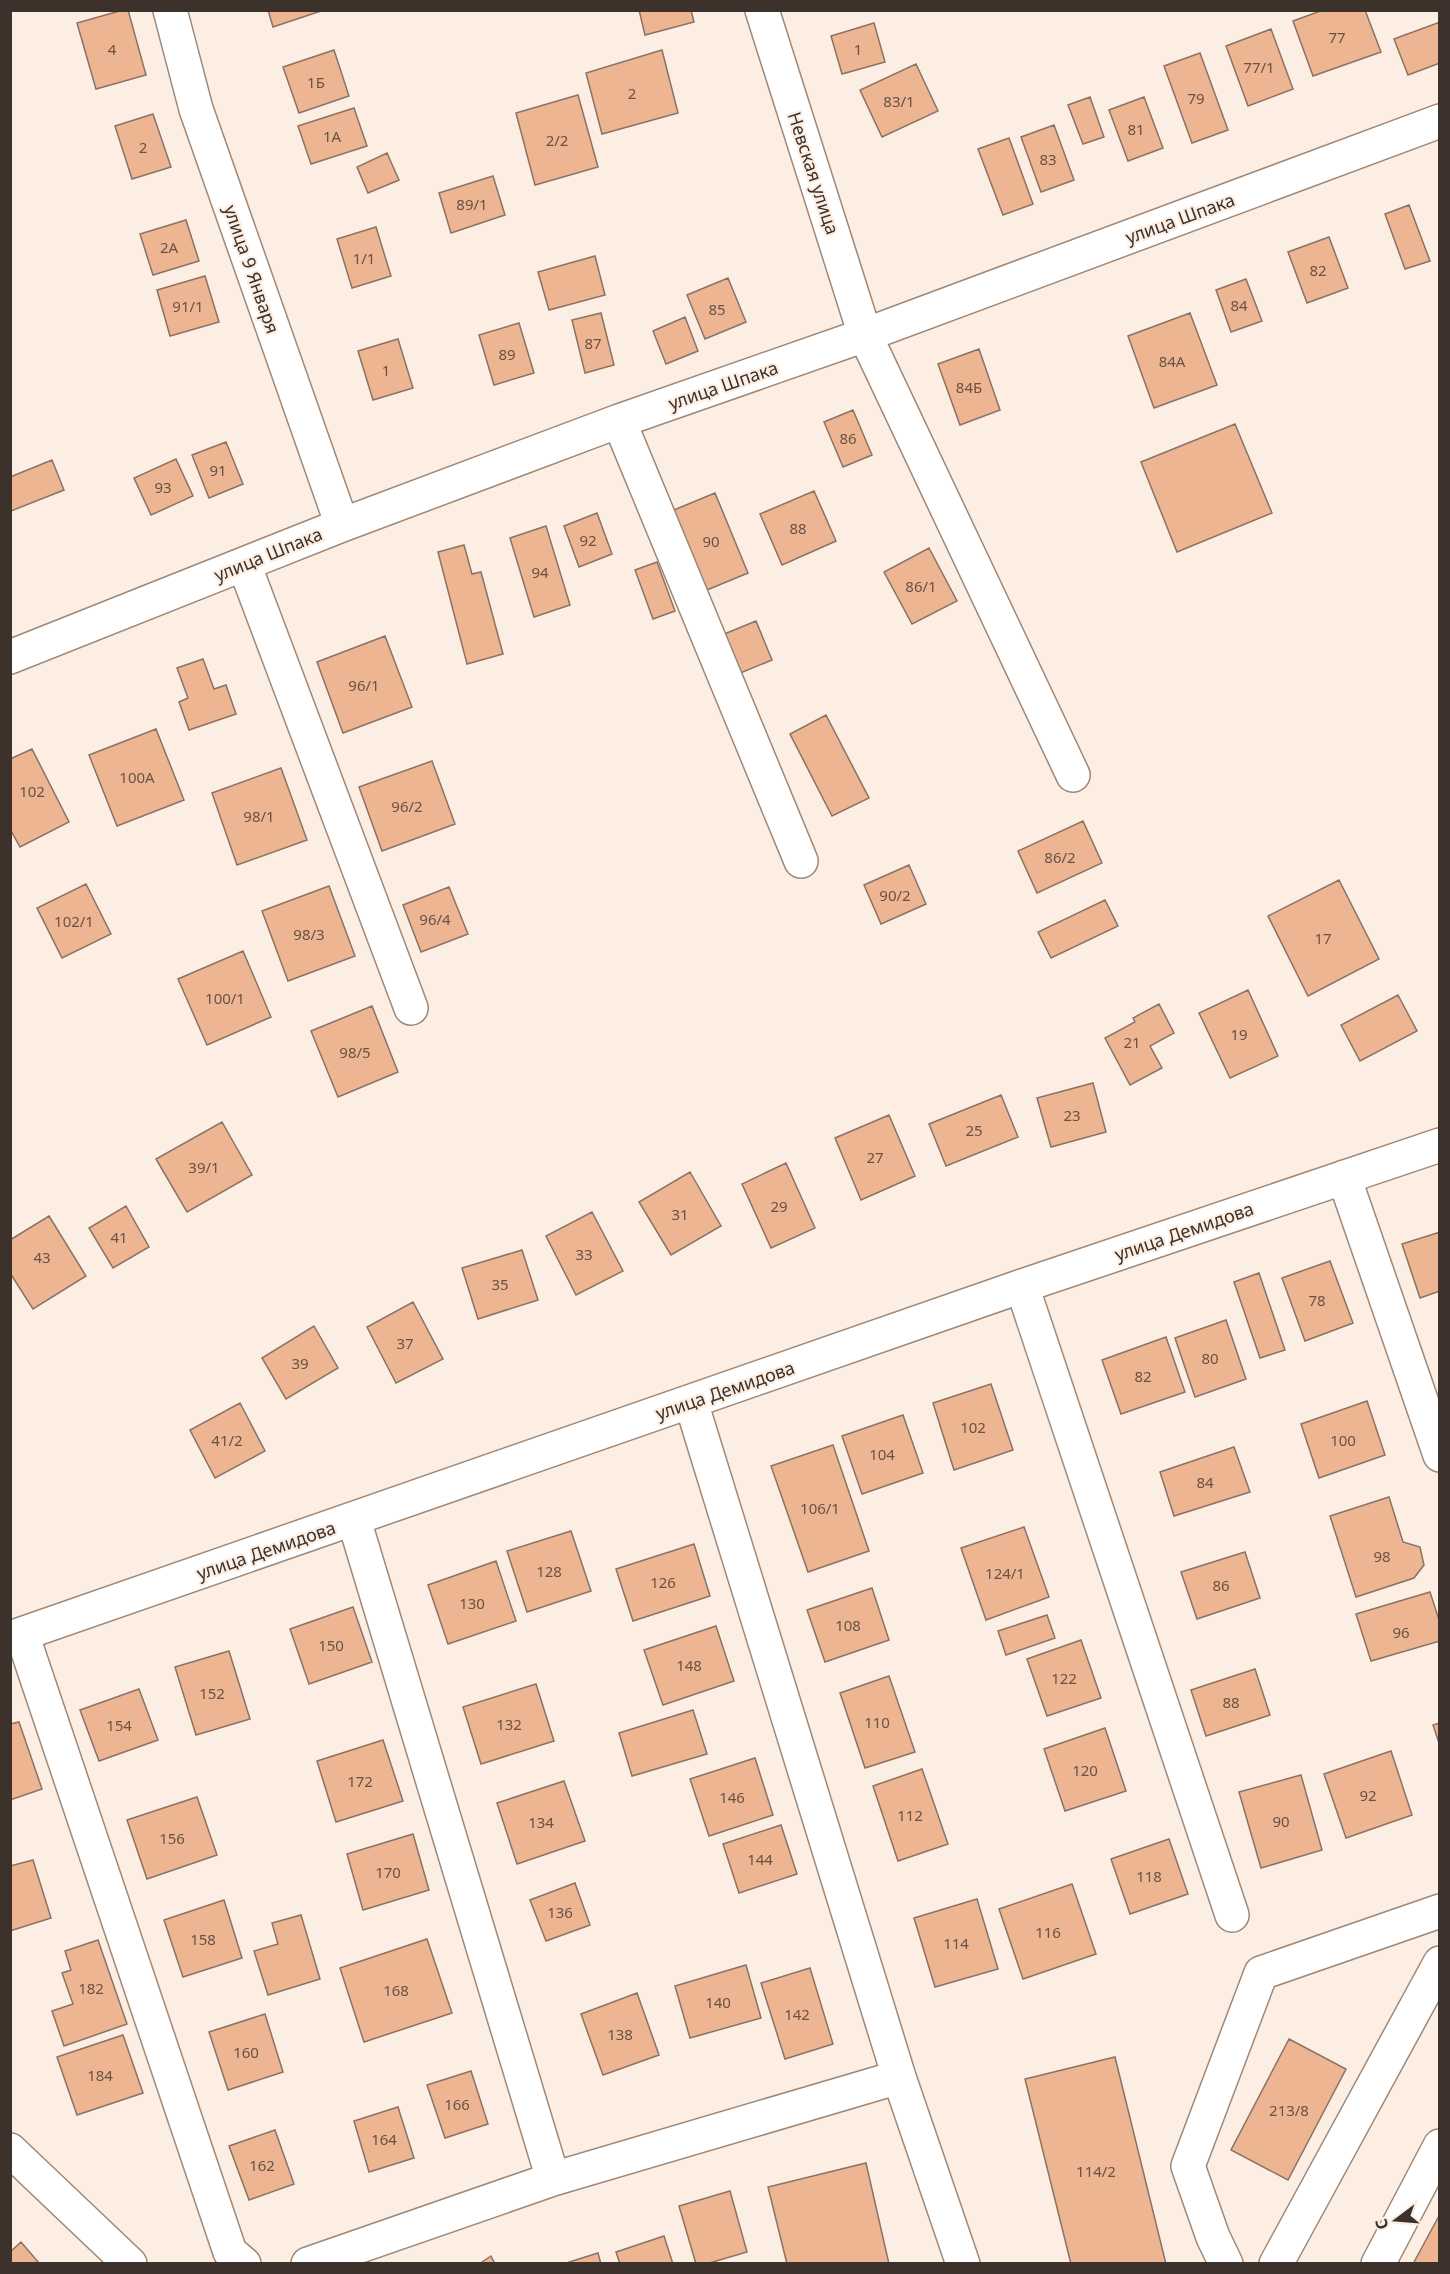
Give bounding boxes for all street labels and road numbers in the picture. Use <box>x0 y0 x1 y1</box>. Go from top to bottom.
street label: Невская улица <box>783 109 845 237</box>
street label: улица Шпака <box>1122 187 1238 249</box>
street label: улица 9 Января <box>219 201 285 337</box>
street label: улица Шпака <box>665 355 781 415</box>
street label: улица Шпака <box>210 521 326 587</box>
street label: улица Демидова <box>1111 1196 1257 1266</box>
street label: улица Демидова <box>652 1355 798 1425</box>
street label: улица Демидова <box>193 1515 339 1585</box>

